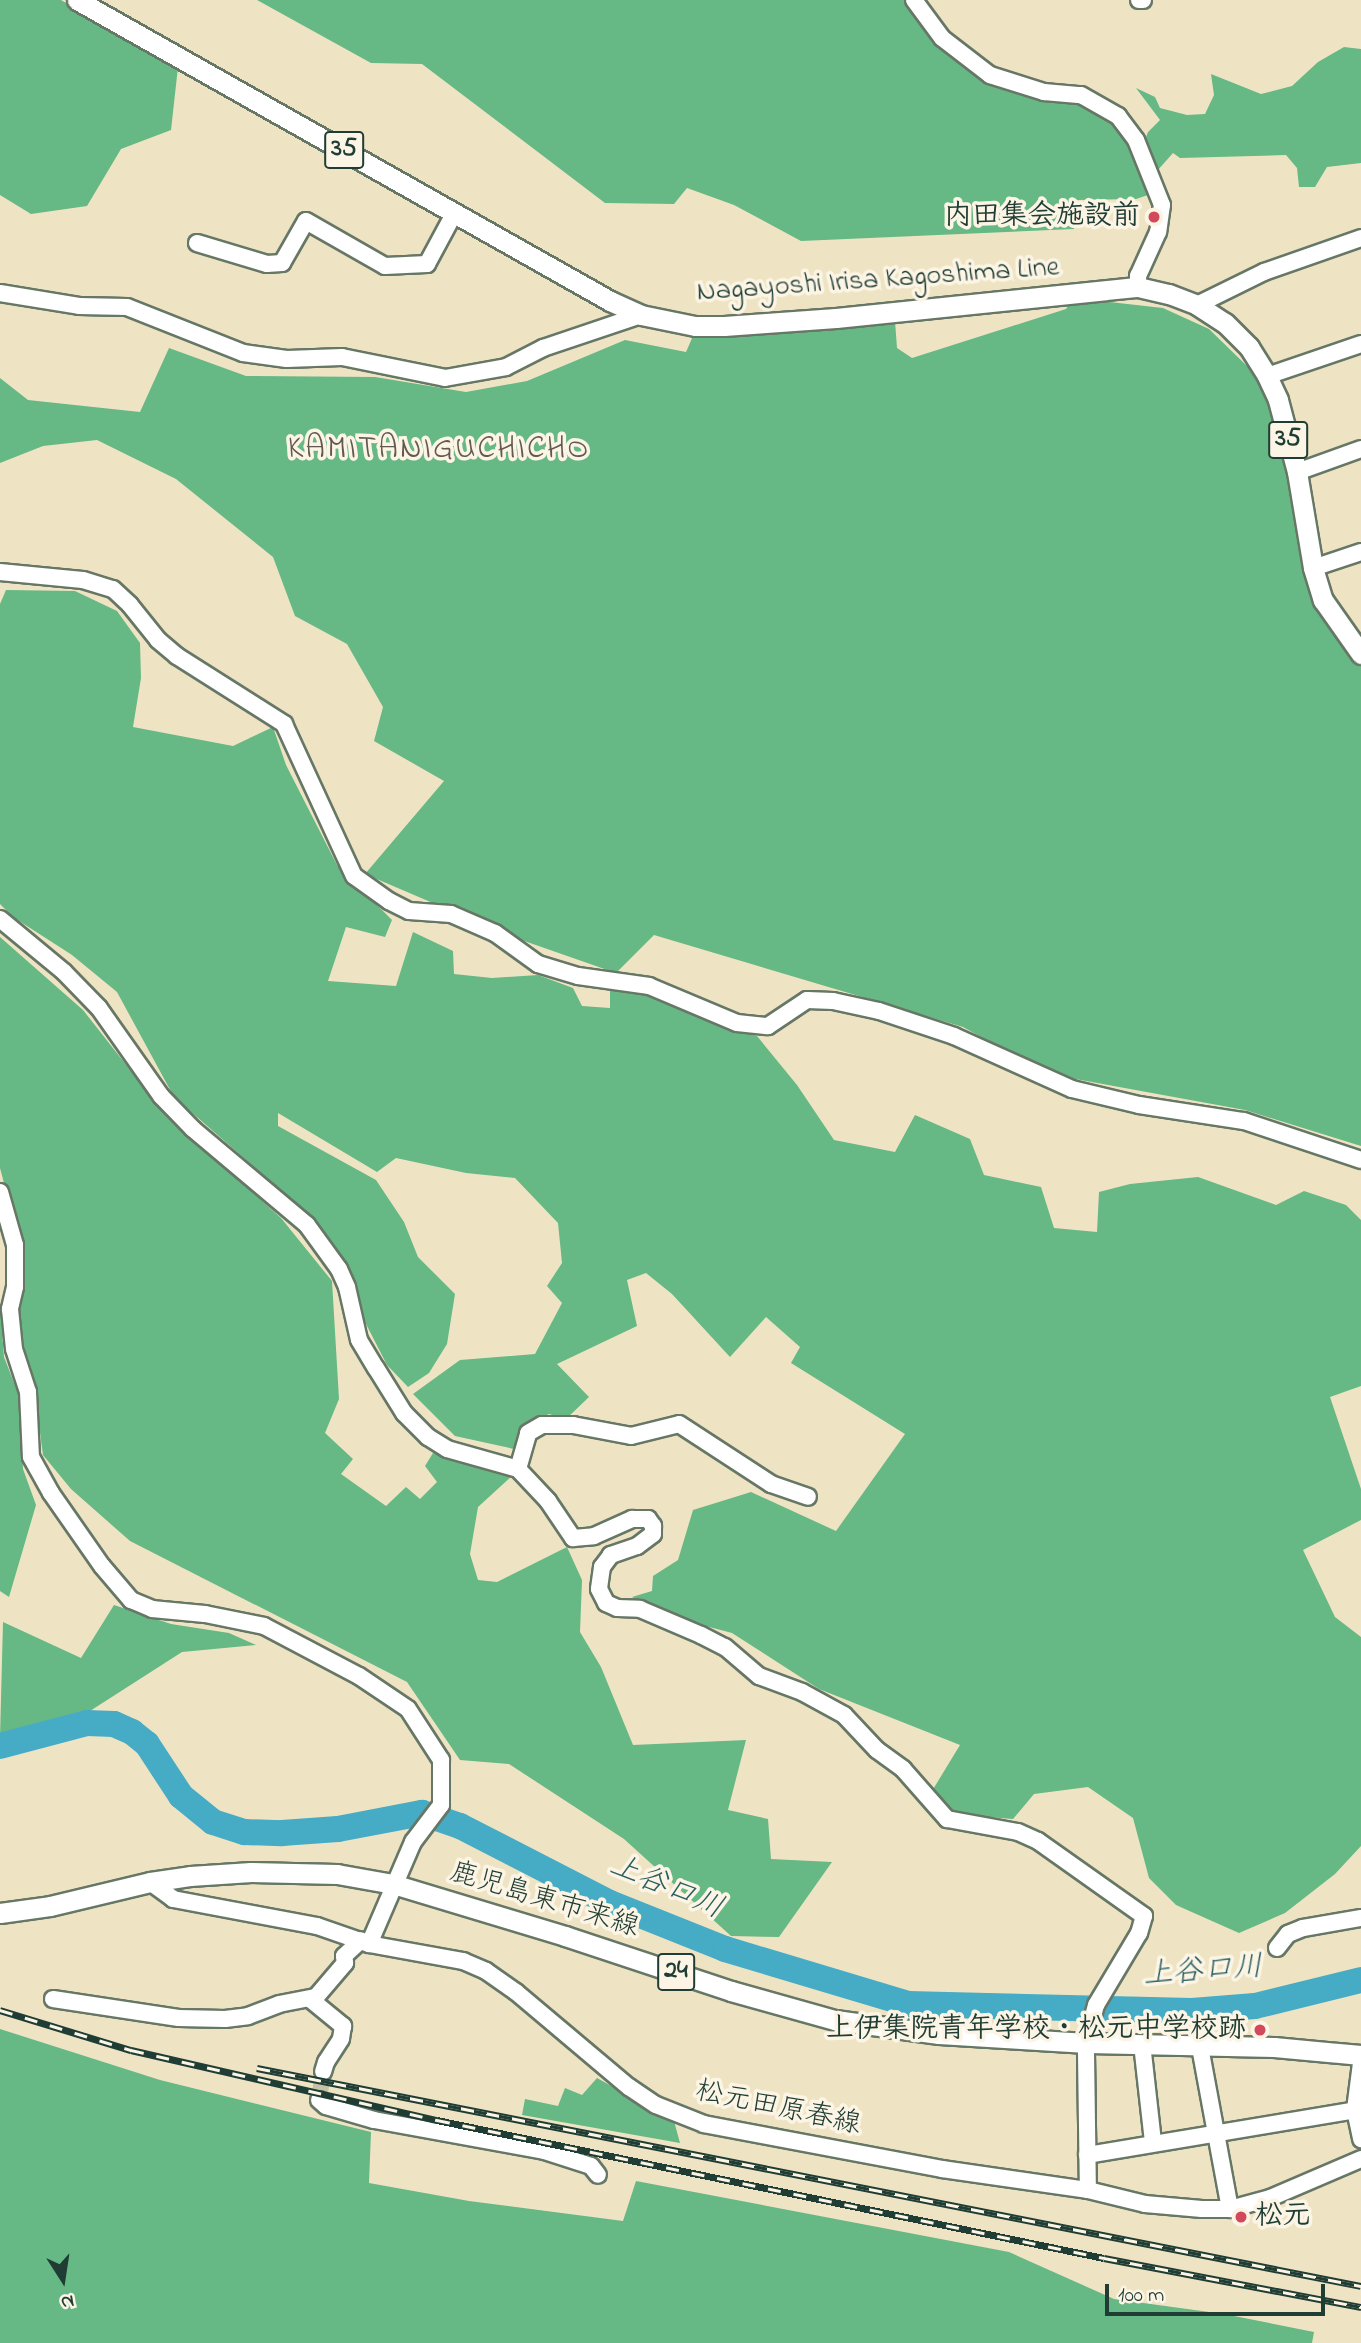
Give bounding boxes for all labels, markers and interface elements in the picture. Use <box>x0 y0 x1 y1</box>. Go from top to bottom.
road number: 35 <box>323 127 365 172</box>
place label: 内田集会施設前 <box>944 200 1140 234</box>
marker: 内田集会施設前 <box>1146 209 1162 225</box>
street label: Nagayoshi Irisa Kagoshima Line <box>696 252 1060 310</box>
road number: 35 <box>1267 418 1309 462</box>
district label: KAMITANIGUCHICHO <box>290 431 588 469</box>
water label: 上谷口川 <box>604 1848 728 1928</box>
street label: 鹿児島東市来線 <box>445 1856 643 1946</box>
road number: 24 <box>657 1950 695 1994</box>
water label: 上谷口川 <box>1142 1950 1264 1994</box>
place label: 上伊集院青年学校・松元中学校跡 <box>826 2013 1246 2047</box>
marker: 上伊集院青年学校・松元中学校跡 <box>1252 2022 1268 2038</box>
street label: 松元田原春線 <box>692 2075 864 2143</box>
place label: 松元 <box>1255 2200 1311 2234</box>
marker: 松元 <box>1233 2209 1249 2225</box>
north arrow <box>28 2245 98 2315</box>
scale bar <box>1109 2270 1330 2314</box>
text: 100 m <box>1118 2281 1164 2311</box>
text: N <box>58 2286 77 2316</box>

